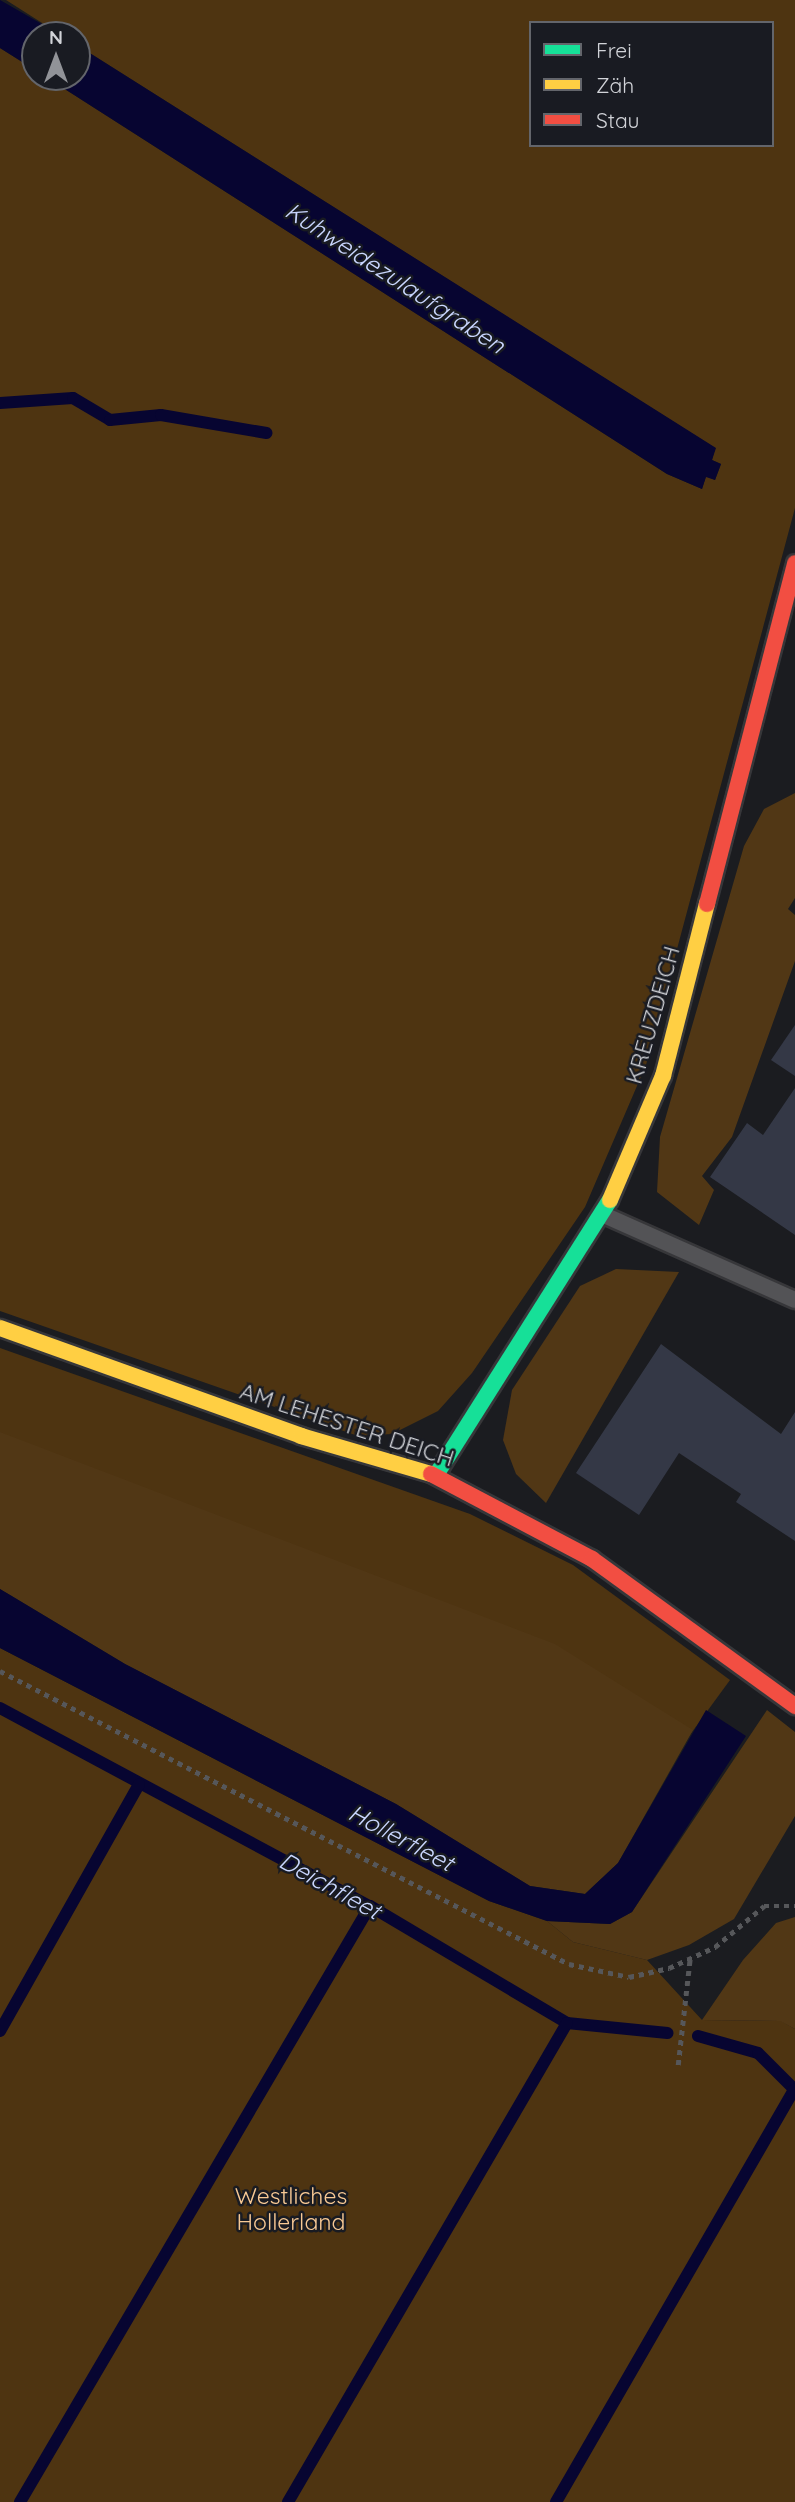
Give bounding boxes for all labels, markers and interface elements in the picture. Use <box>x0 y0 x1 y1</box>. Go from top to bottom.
north arrow <box>21 21 91 91</box>
legend <box>529 21 774 147</box>
text: N <box>49 25 63 49</box>
text: Frei <box>596 37 632 63</box>
text: Zäh <box>596 72 634 98</box>
text: Stau <box>596 107 639 133</box>
water label: Kuhweidezulaufgraben <box>280 196 510 360</box>
street label: KREUZDEICH <box>620 943 686 1087</box>
street label: AM LEHESTER DEICH <box>236 1377 458 1473</box>
water label: Hollerfleet <box>344 1798 458 1878</box>
water label: Deichfleet <box>274 1846 386 1926</box>
park label: Westliches Hollerland <box>235 2182 347 2236</box>

